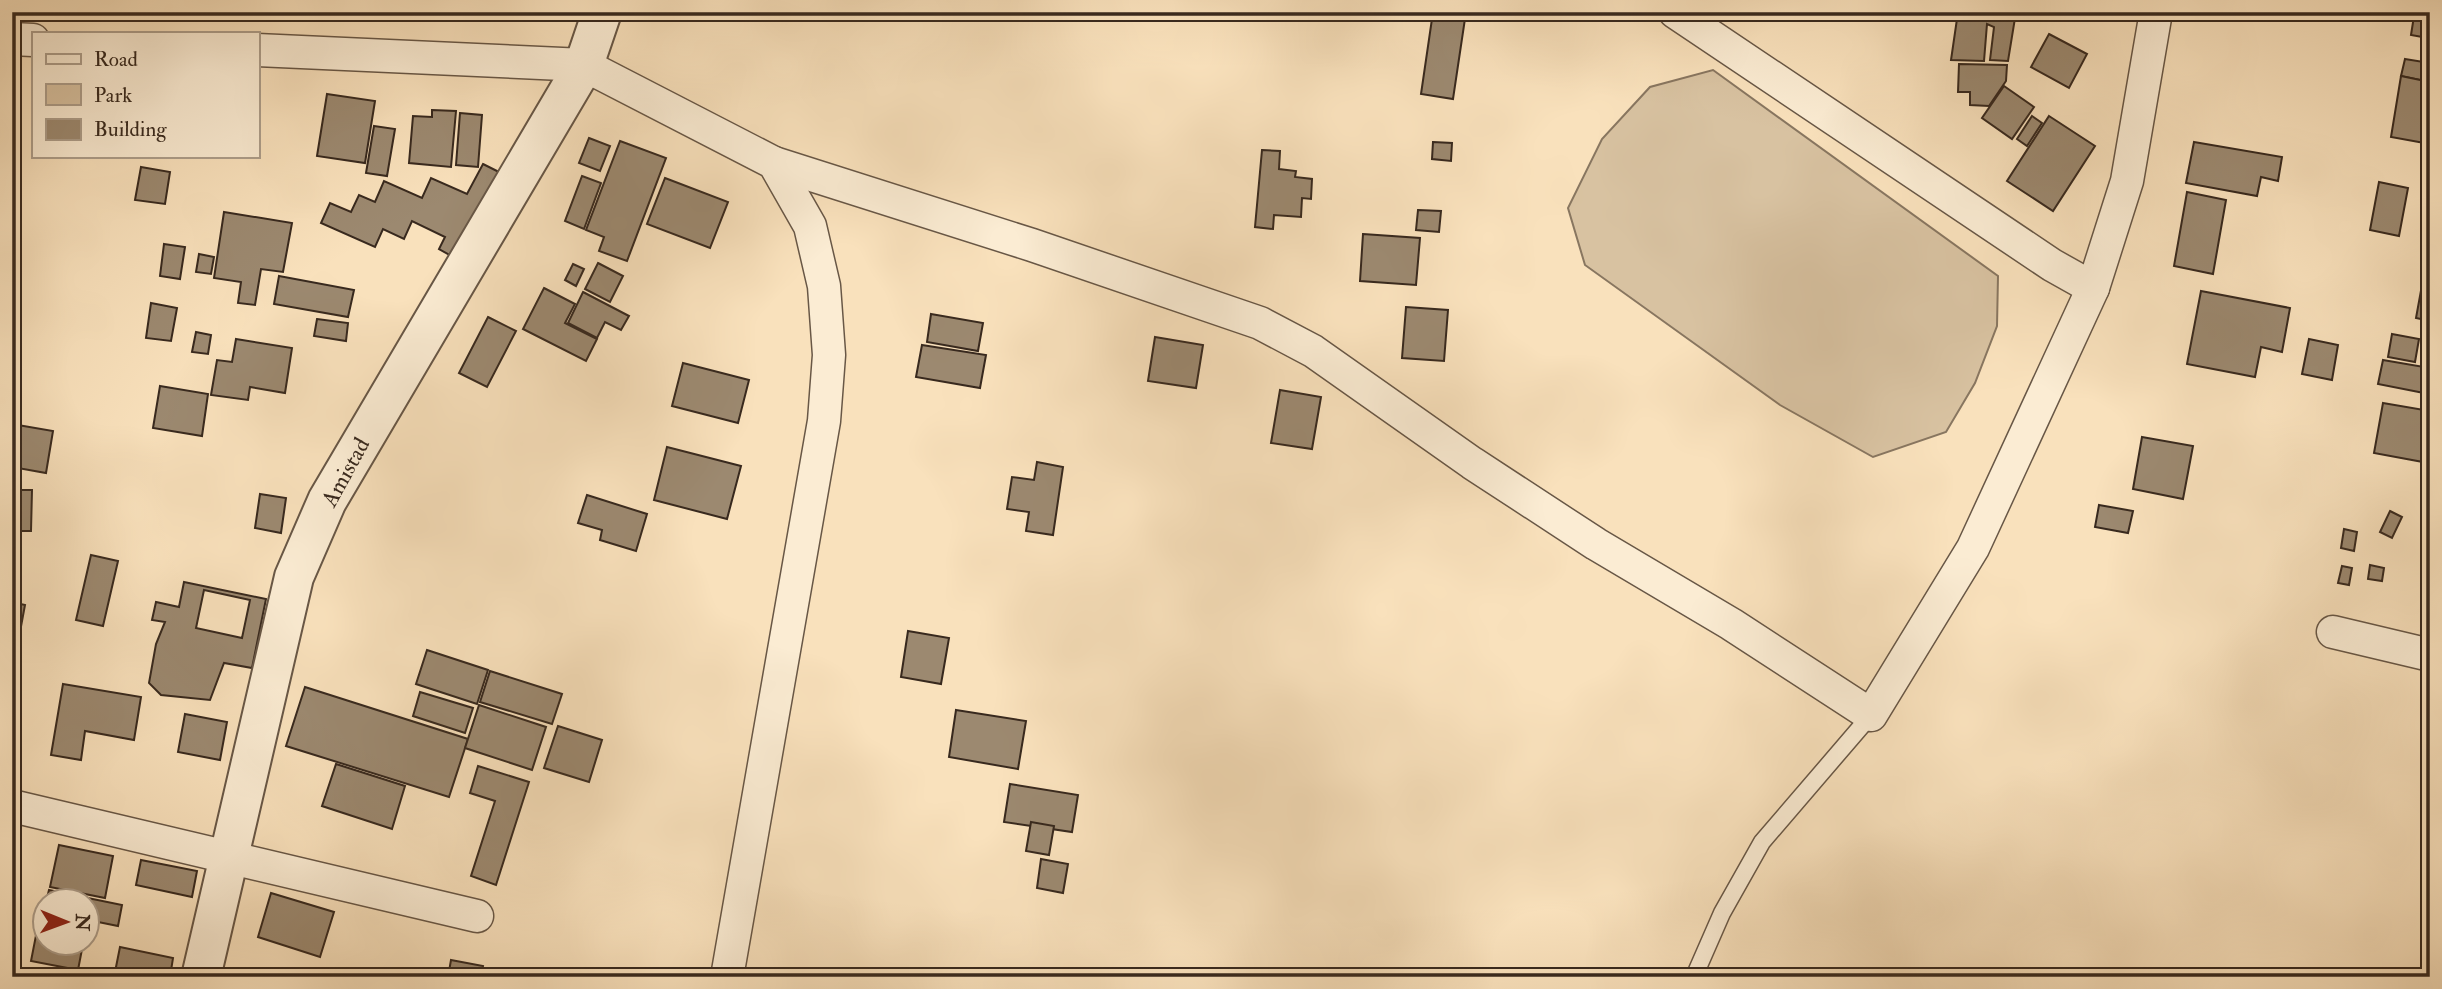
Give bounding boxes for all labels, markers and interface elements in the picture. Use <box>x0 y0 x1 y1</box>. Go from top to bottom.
legend <box>32 32 259 158</box>
text: Road <box>94 46 139 73</box>
text: Park <box>94 82 132 109</box>
text: Building <box>94 116 167 143</box>
street label: Amistad <box>314 433 376 513</box>
north arrow <box>32 888 102 958</box>
text: N <box>70 913 94 932</box>

